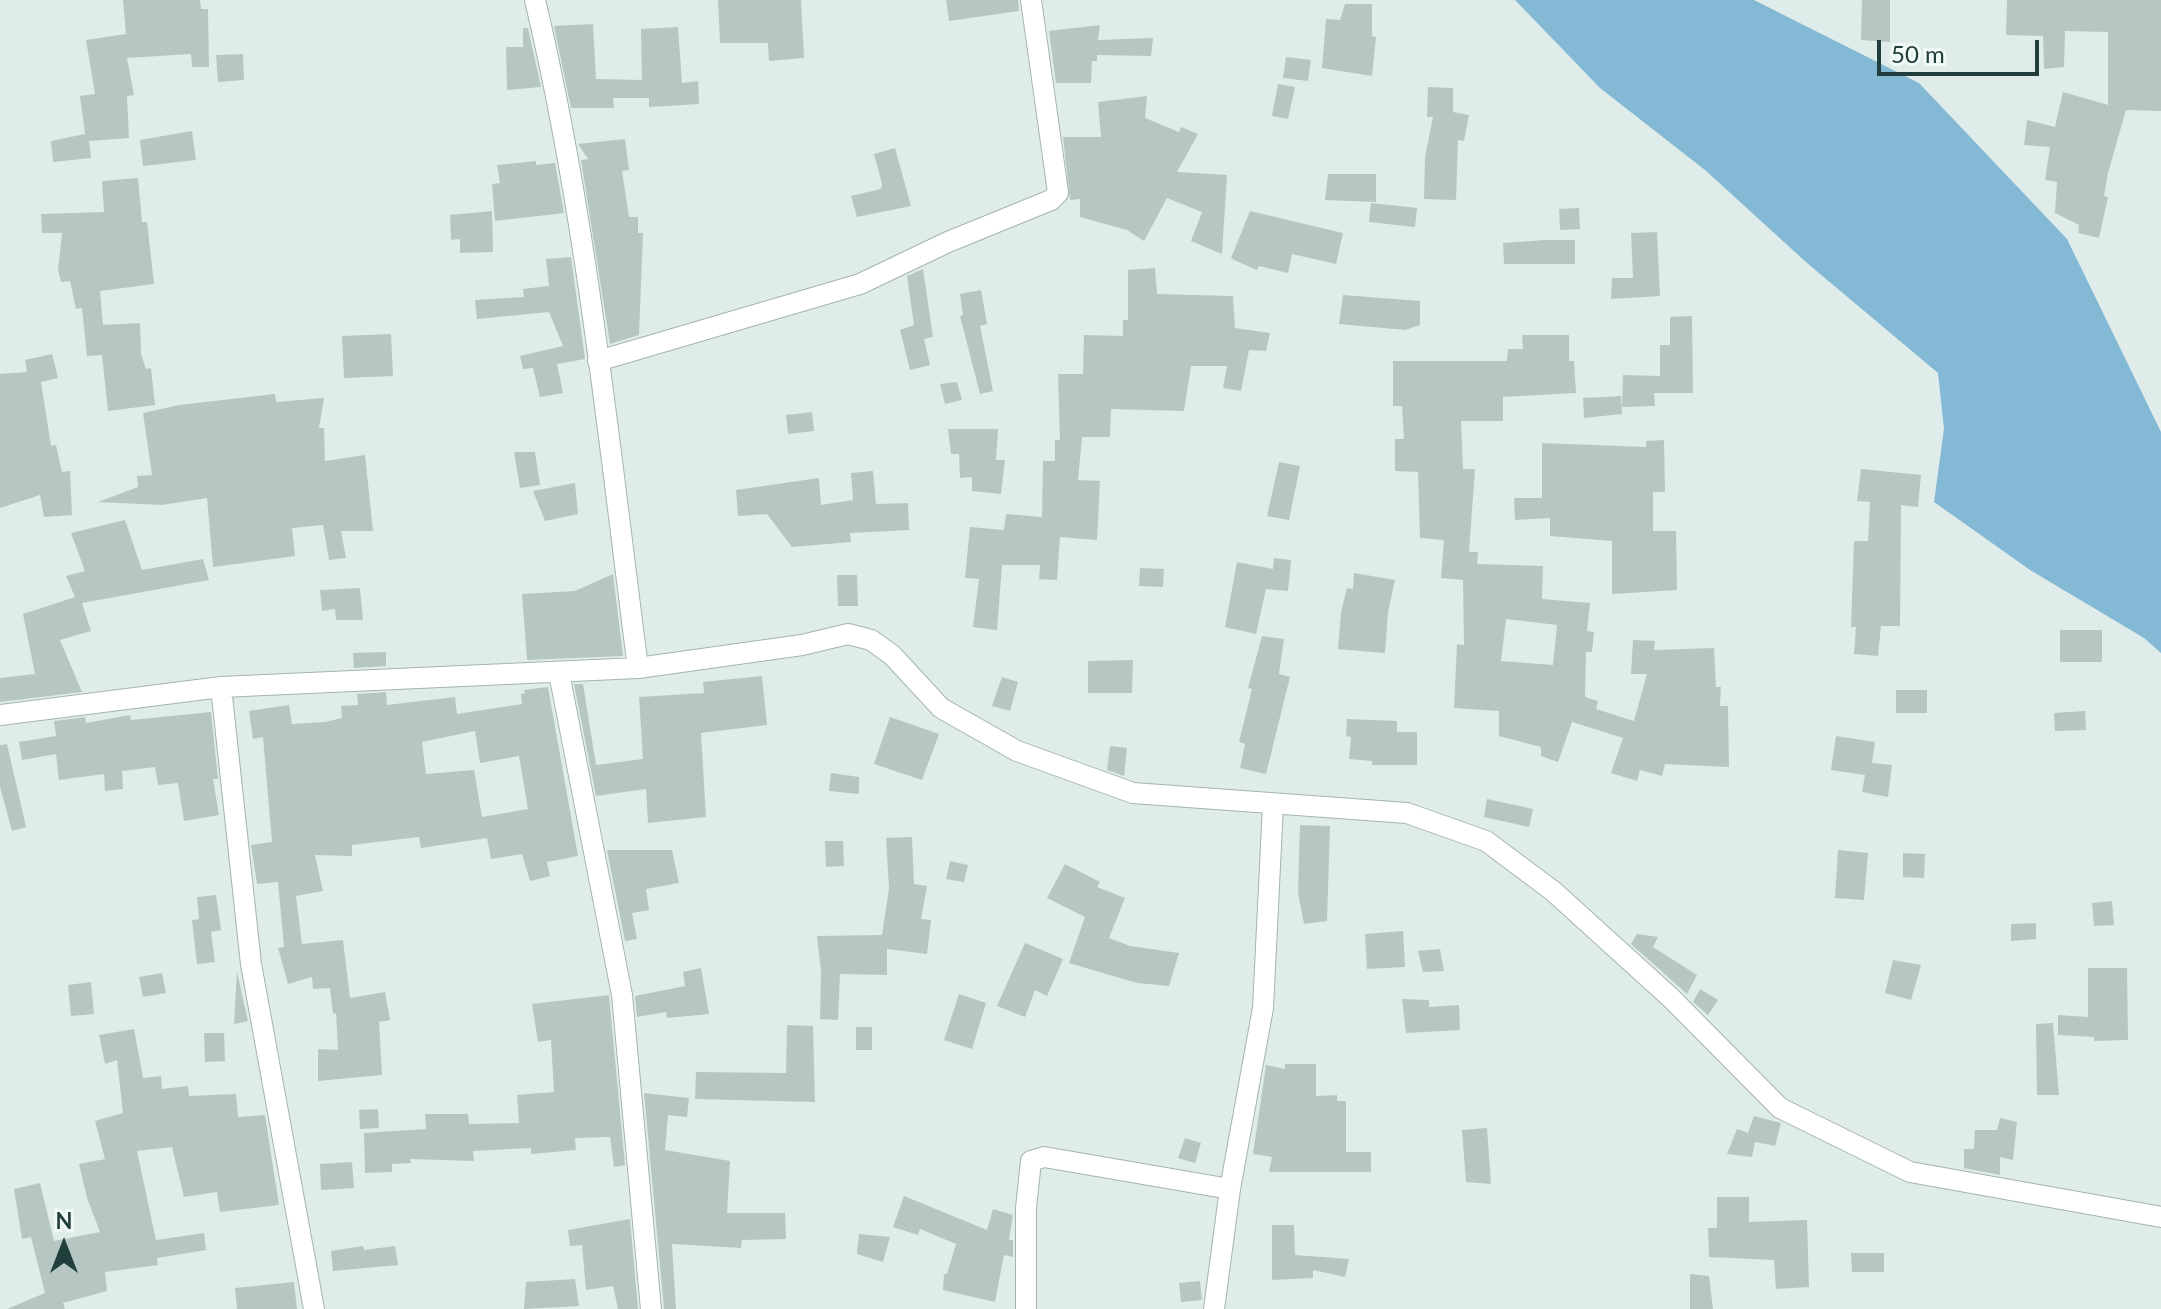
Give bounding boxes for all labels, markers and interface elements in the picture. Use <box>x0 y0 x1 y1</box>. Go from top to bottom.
scale bar <box>1881 24 2043 74</box>
text: 50 m <box>1891 39 1945 68</box>
north arrow <box>24 1205 104 1285</box>
text: N <box>56 1207 72 1234</box>

